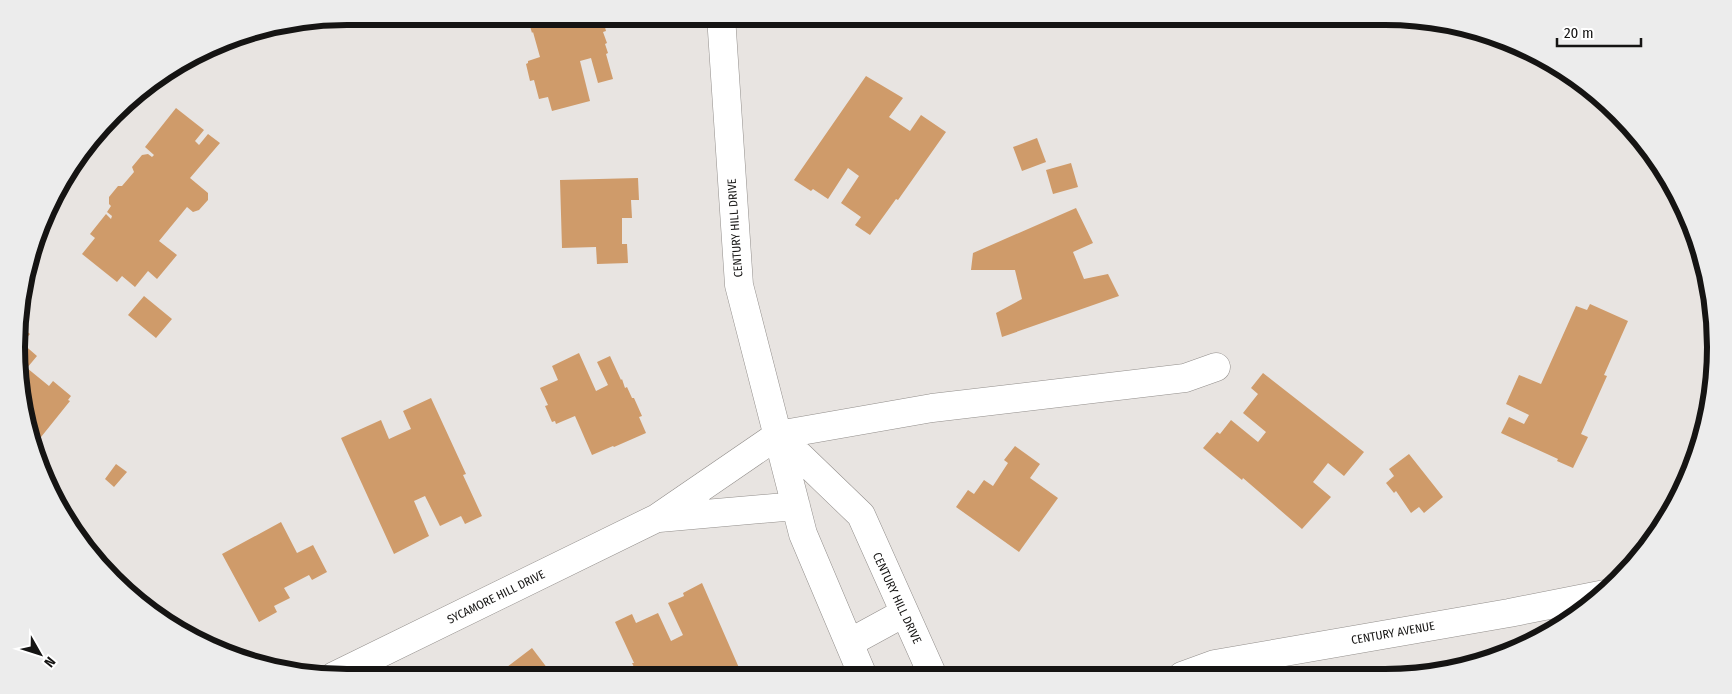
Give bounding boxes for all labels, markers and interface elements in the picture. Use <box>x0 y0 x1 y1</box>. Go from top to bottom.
scale bar <box>1557 15 1641 47</box>
text: 20 m <box>1564 24 1594 42</box>
street label: CENTURY HILL DRIVE <box>725 178 745 278</box>
street label: CENTURY HILL DRIVE <box>870 550 924 646</box>
street label: SYCAMORE HILL DRIVE <box>445 567 547 627</box>
street label: CENTURY AVENUE <box>1350 619 1436 647</box>
north arrow <box>15 629 65 679</box>
text: N <box>40 653 59 670</box>

